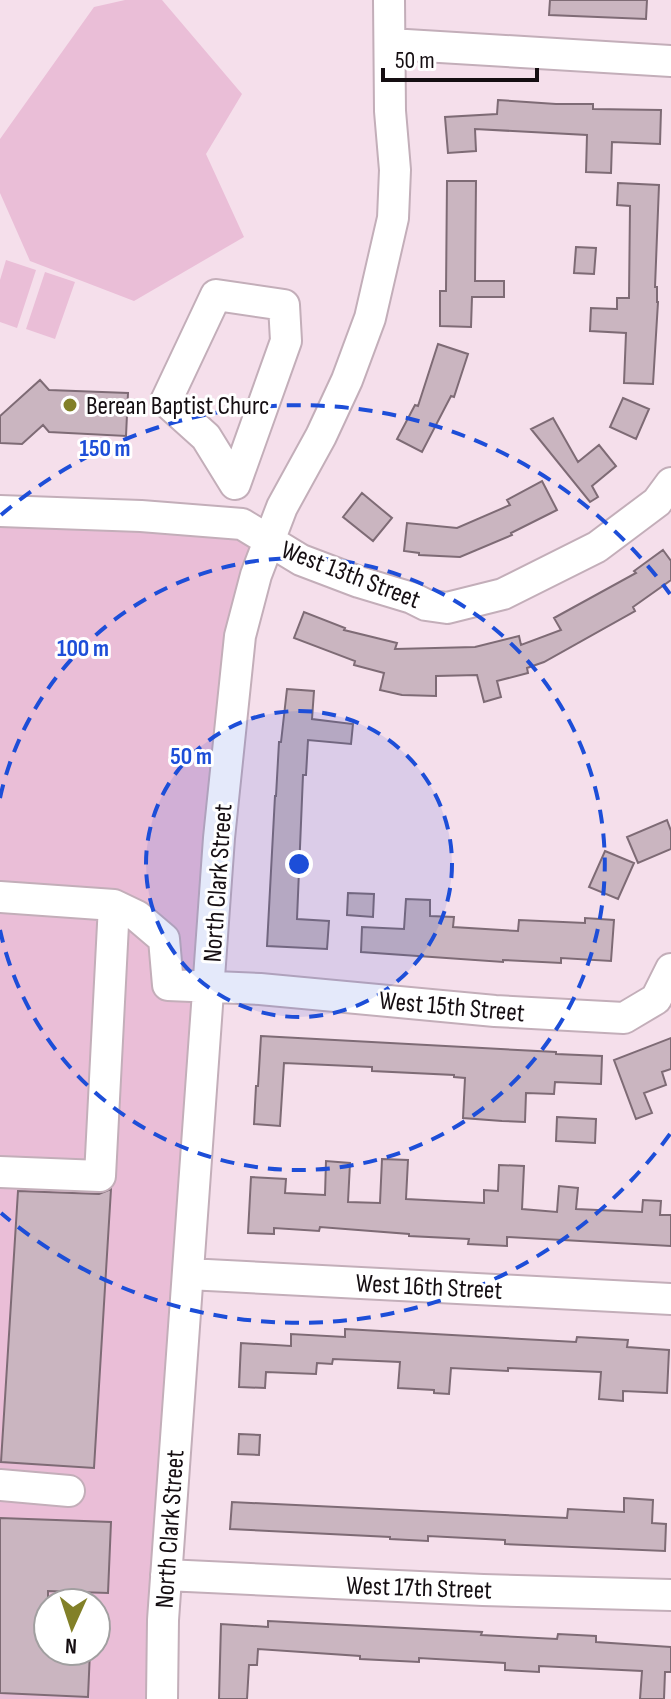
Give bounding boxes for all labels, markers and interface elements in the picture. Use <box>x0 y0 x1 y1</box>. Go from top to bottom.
scale bar <box>383 32 537 82</box>
text: 50 m <box>395 46 435 75</box>
place label: Berean Baptist Churc <box>86 391 269 422</box>
marker: Berean Baptist Churc <box>61 396 79 414</box>
text: 150 m <box>79 434 131 463</box>
street label: West 13th Street <box>277 535 424 616</box>
text: 100 m <box>57 634 109 663</box>
text: 50 m <box>170 742 212 771</box>
street label: North Clark Street <box>197 803 240 963</box>
centre of rings <box>285 850 313 878</box>
street label: West 15th Street <box>378 986 526 1029</box>
street label: West 16th Street <box>355 1268 503 1307</box>
street label: North Clark Street <box>149 1449 192 1609</box>
street label: West 17th Street <box>345 1570 493 1607</box>
north arrow <box>32 1587 112 1667</box>
text: N <box>64 1632 78 1659</box>

